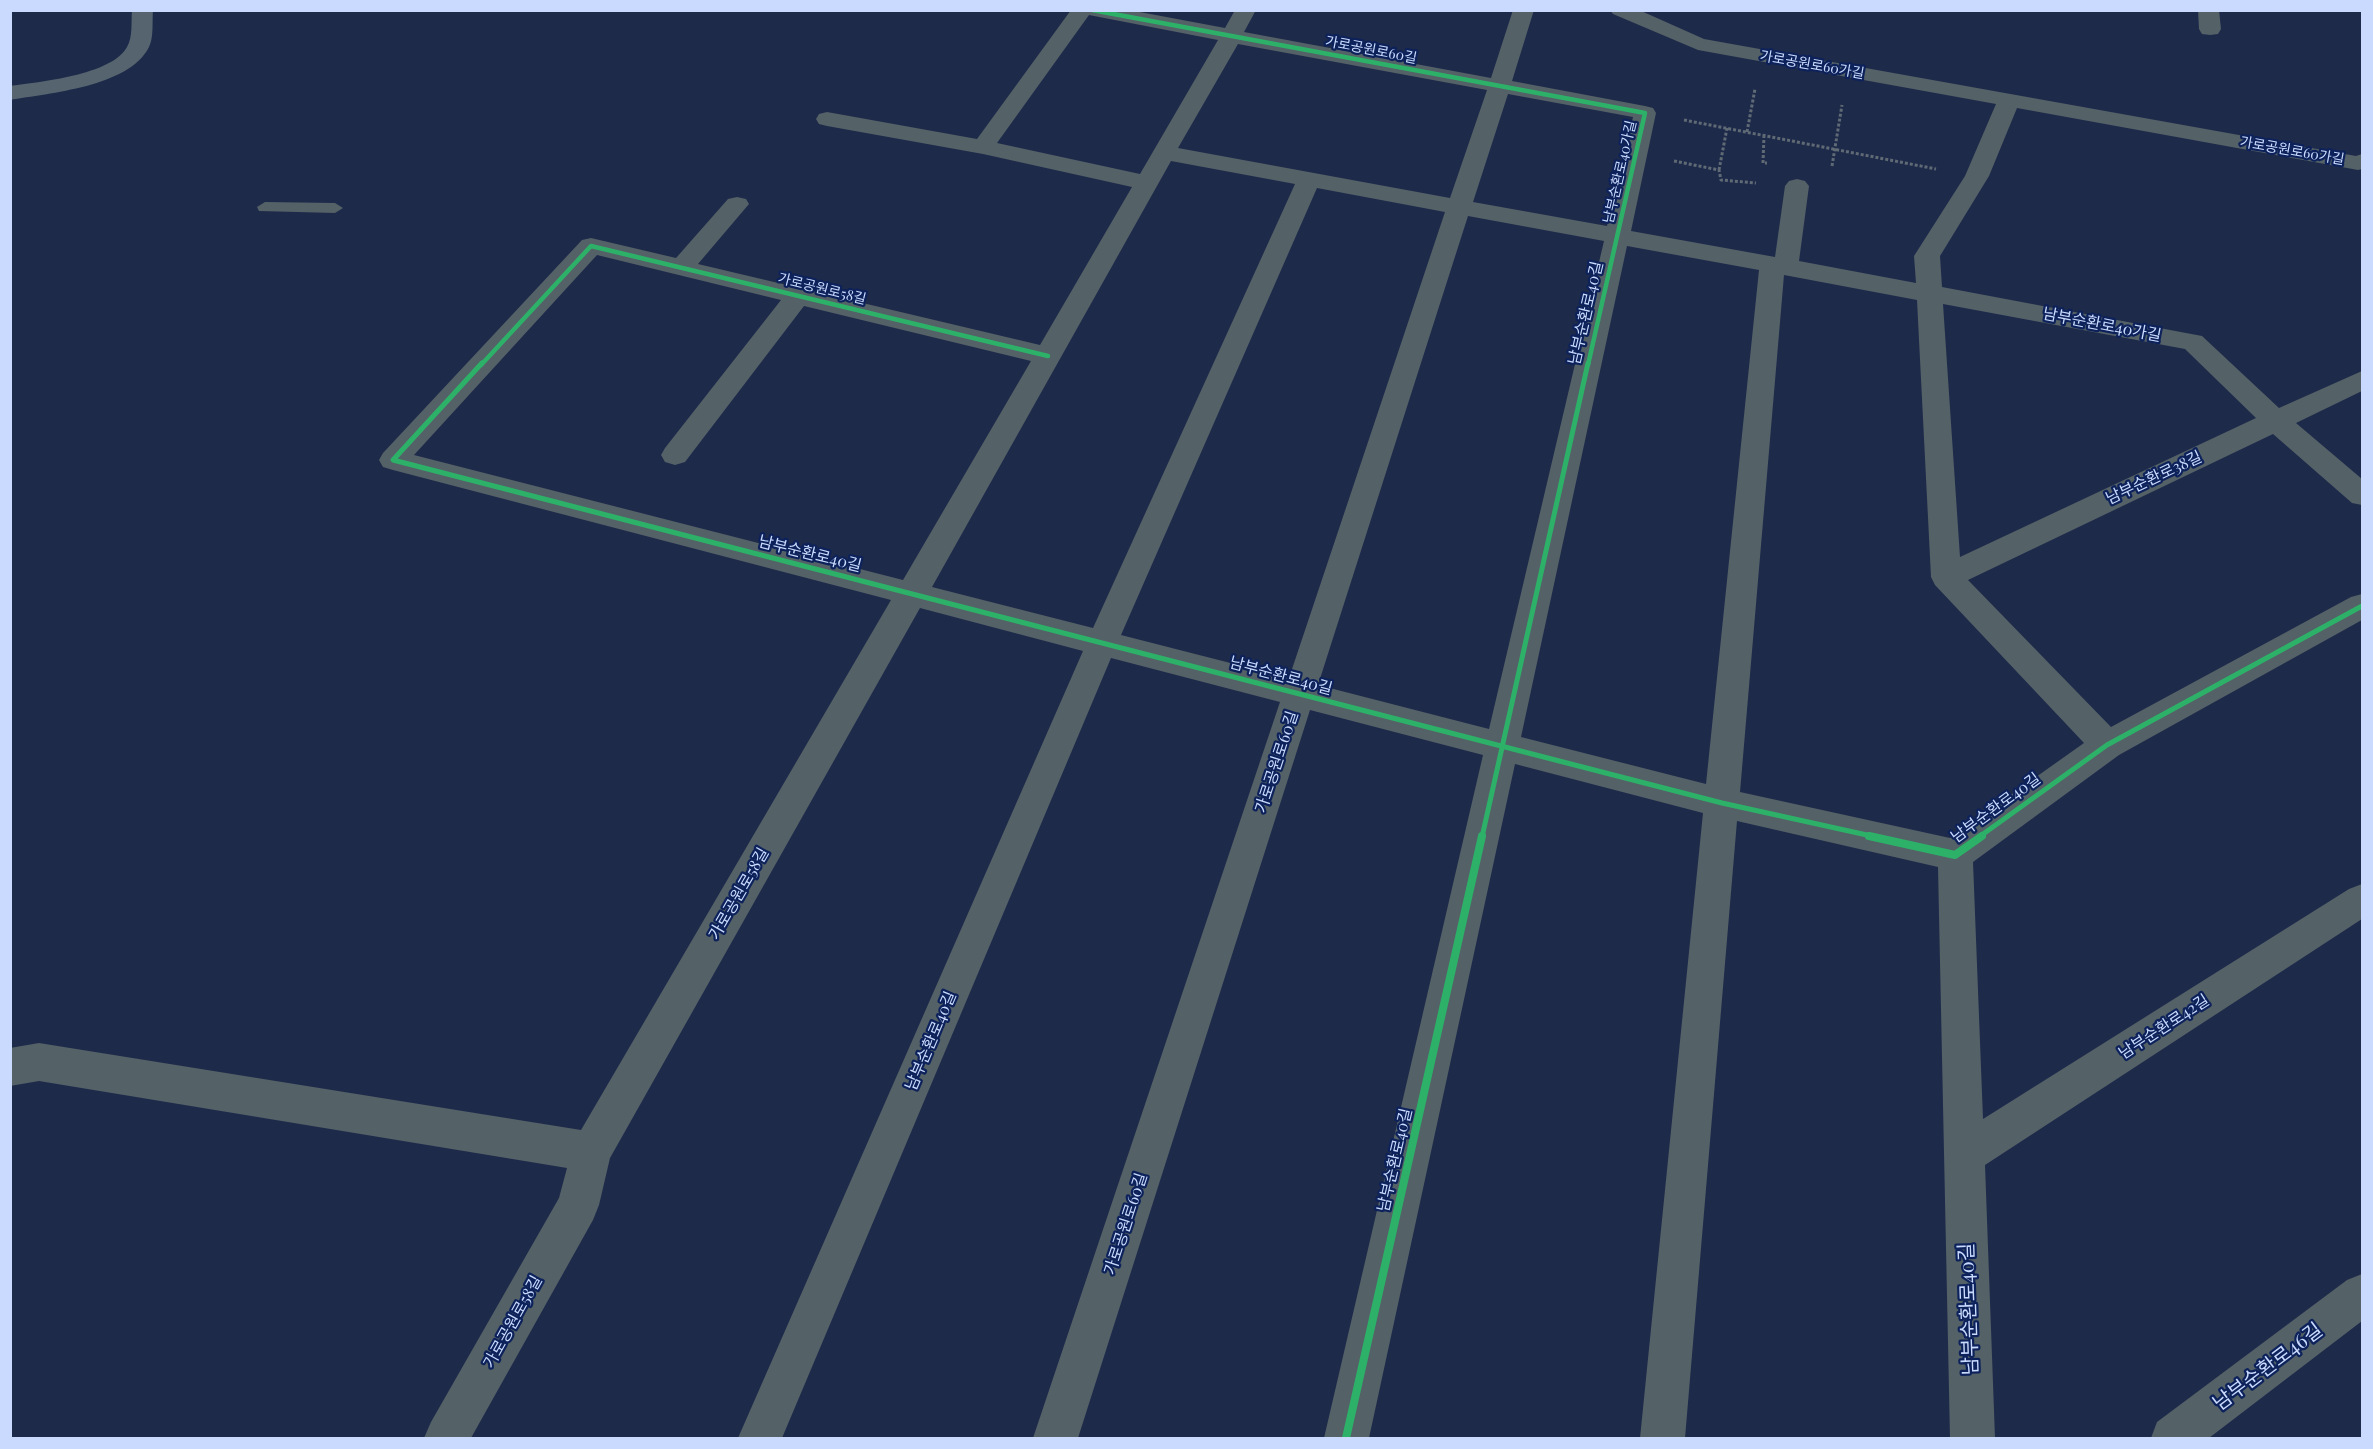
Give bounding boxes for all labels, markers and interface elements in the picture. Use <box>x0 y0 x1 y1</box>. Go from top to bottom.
street label: 가로공원로60길 <box>1324 33 1418 67</box>
street label: 가로공원로60가길 <box>1758 48 1866 82</box>
street label: 남부순환로40가길 <box>1600 119 1640 225</box>
street label: 가로공원로60가길 <box>2238 134 2346 168</box>
street label: 남부순환로40길 <box>1565 259 1607 367</box>
street label: 가로공원로58길 <box>776 270 868 308</box>
street label: 남부순환로40가길 <box>2041 304 2163 346</box>
street label: 남부순환로38길 <box>2103 447 2205 509</box>
street label: 남부순환로40길 <box>756 532 864 576</box>
street label: 남부순환로40길 <box>1227 653 1335 699</box>
street label: 가로공원로60길 <box>1251 709 1303 815</box>
street label: 남부순환로40길 <box>1948 769 2044 847</box>
street label: 가로공원로58길 <box>705 844 773 944</box>
street label: 남부순환로40길 <box>901 989 961 1093</box>
street label: 남부순환로42길 <box>2115 991 2213 1063</box>
street label: 남부순환로40길 <box>1374 1106 1416 1214</box>
street label: 가로공원로60길 <box>1100 1171 1152 1277</box>
street label: 남부순환로40길 <box>1955 1242 1983 1376</box>
street label: 가로공원로58길 <box>480 1272 546 1372</box>
street label: 남부순환로46길 <box>2209 1318 2327 1416</box>

